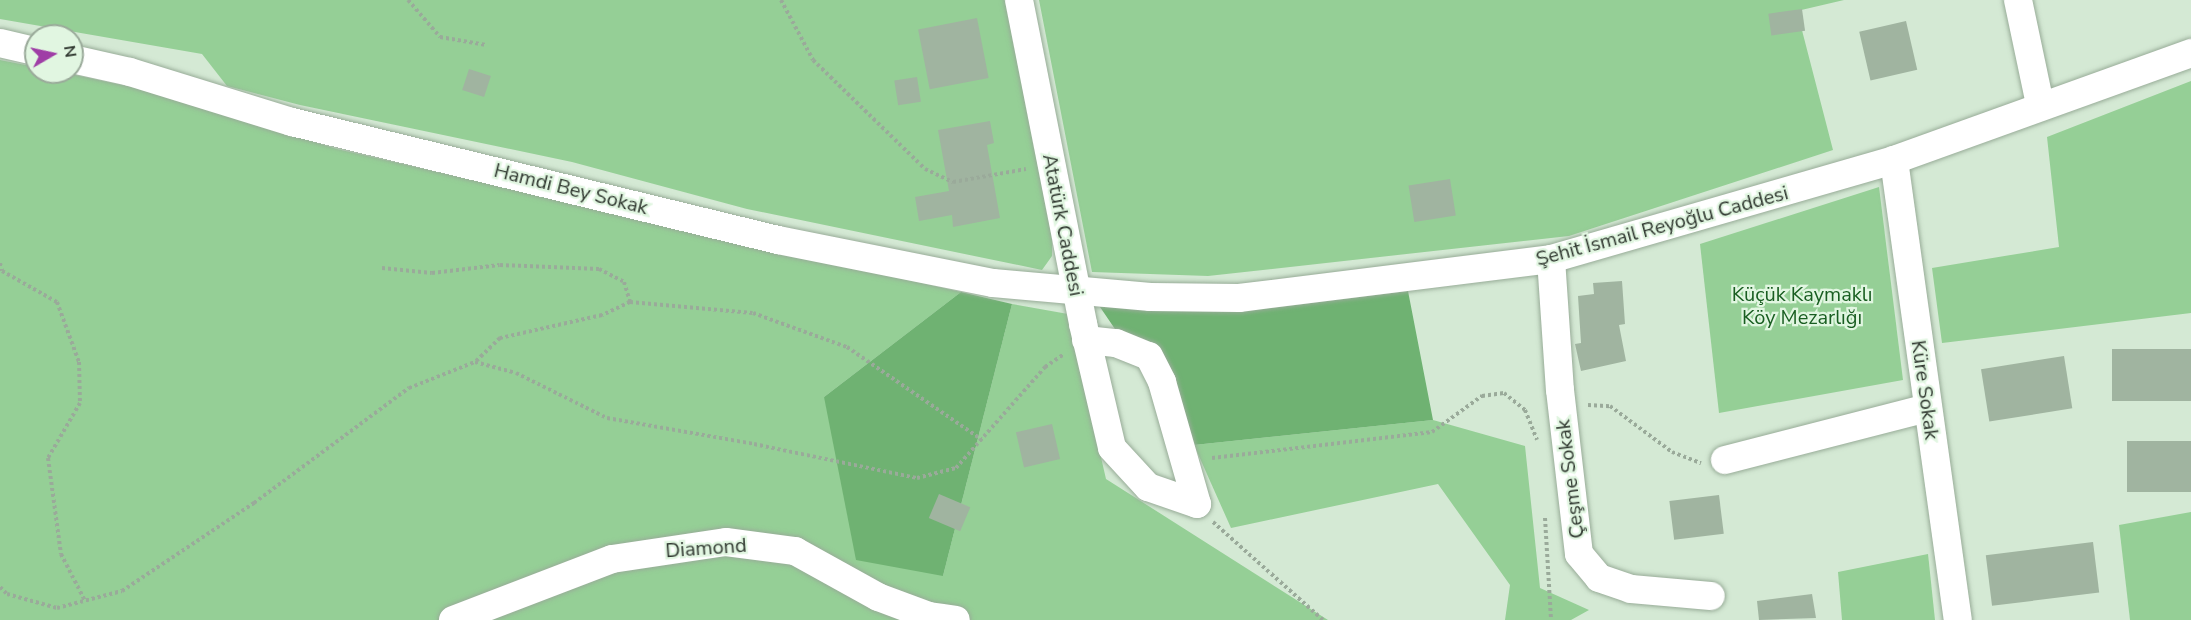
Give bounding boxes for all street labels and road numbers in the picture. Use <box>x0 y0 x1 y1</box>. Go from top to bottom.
street label: Atatürk Caddesi <box>1037 152 1089 298</box>
street label: Hamdi Bey Sokak <box>492 158 650 220</box>
street label: Şehit İsmail Reyoğlu Caddesi <box>1533 181 1791 271</box>
street label: Küre Sokak <box>1906 339 1944 441</box>
street label: Çeşme Sokak <box>1551 418 1589 540</box>
street label: Diamond <box>665 533 747 563</box>

